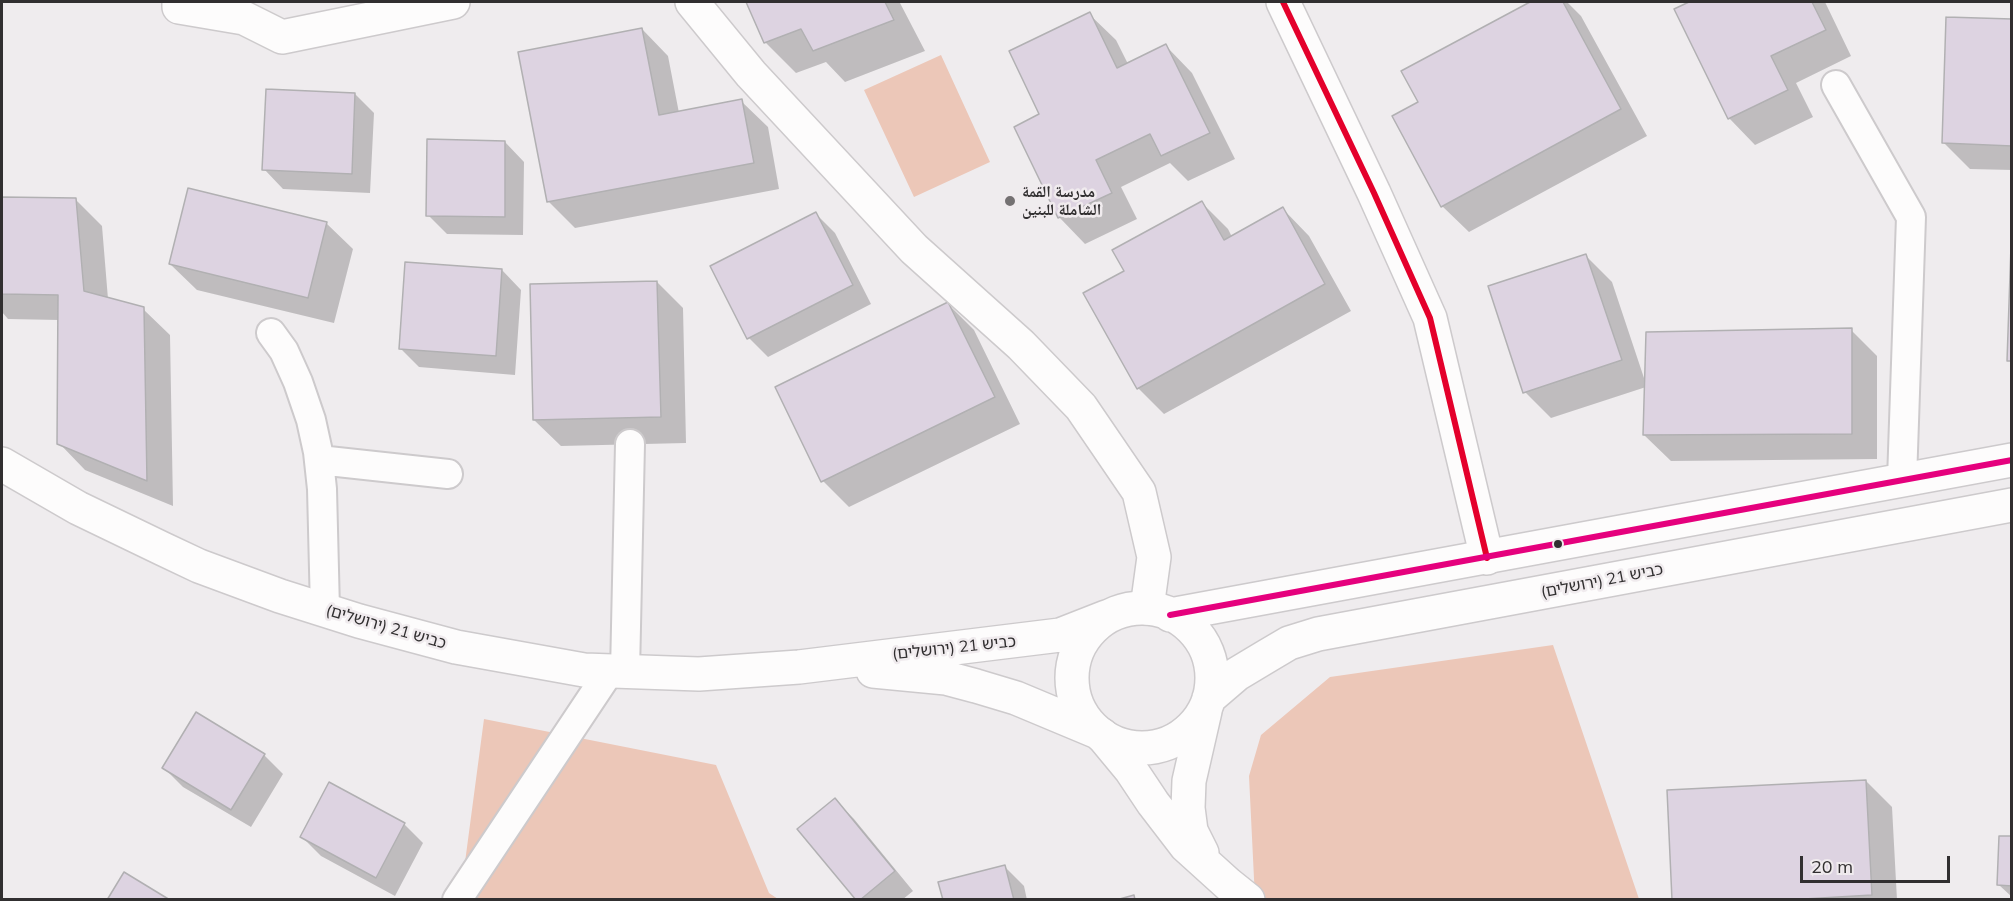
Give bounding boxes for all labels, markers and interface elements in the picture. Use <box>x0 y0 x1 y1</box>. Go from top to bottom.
place label: مدرسة القمة الشاملة للبنين <box>1022 182 1101 220</box>
marker: مدرسة القمة الشاملة للبنين <box>1003 194 1017 208</box>
unlabelled marker <box>1552 538 1564 550</box>
street label: כביש 21 (ירושלים) <box>1539 560 1665 602</box>
street label: כביש 21 (ירושלים) <box>324 601 448 653</box>
street label: כביש 21 (ירושלים) <box>891 632 1017 664</box>
scale bar <box>1803 844 1953 882</box>
text: 20 m <box>1811 855 1853 878</box>

